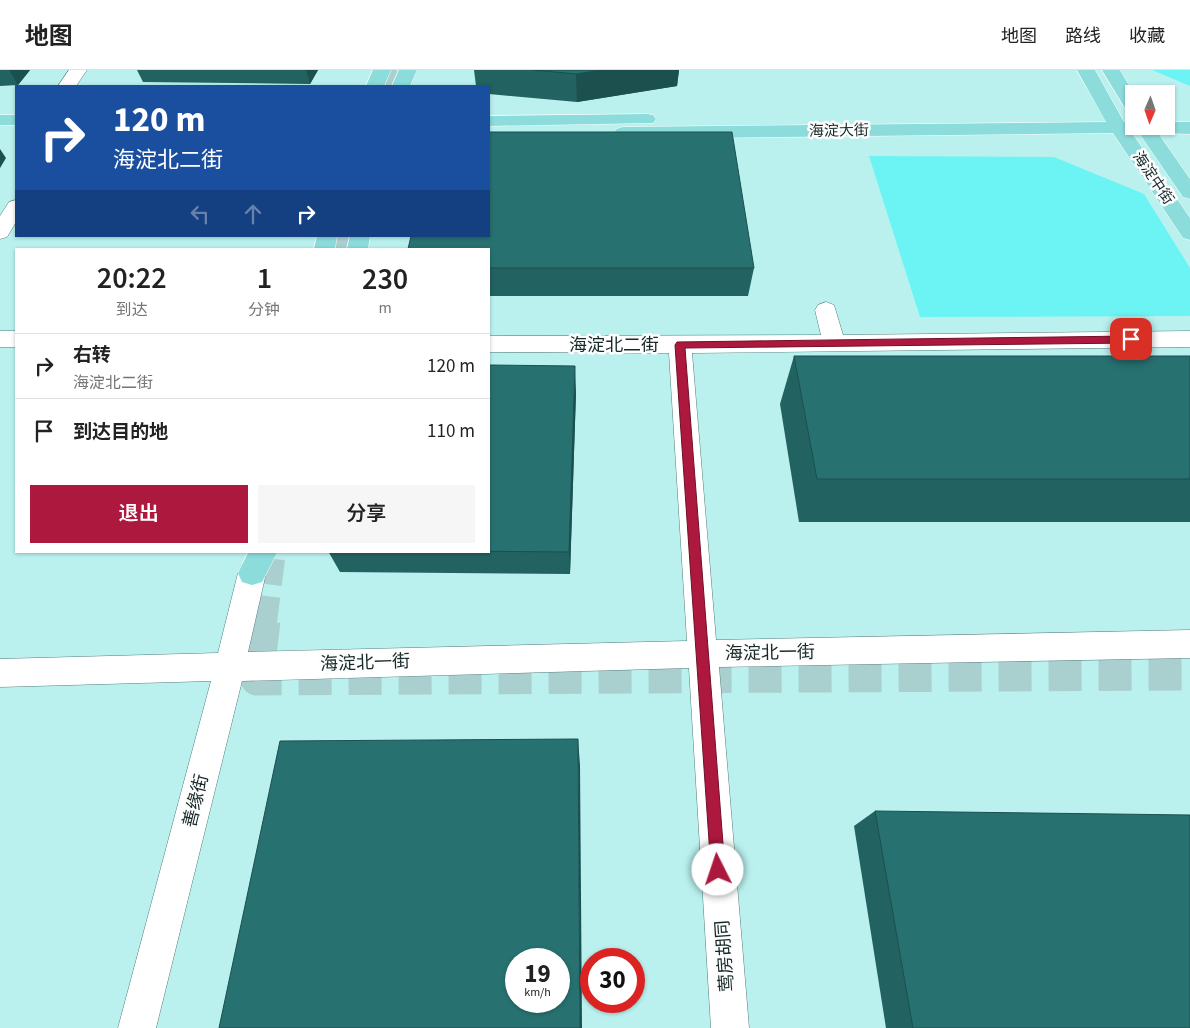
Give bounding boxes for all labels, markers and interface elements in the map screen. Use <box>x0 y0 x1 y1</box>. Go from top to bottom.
text: 地图 <box>25 19 73 54</box>
text: 地图 <box>1001 24 1037 49</box>
text: 路线 <box>1065 24 1101 49</box>
text: 收藏 <box>1129 24 1165 49</box>
north arrow <box>1125 85 1175 135</box>
map controls <box>1125 85 1175 135</box>
text: 120 m <box>113 95 205 145</box>
icon: right <box>30 105 95 170</box>
street label: 海淀大街 <box>809 120 869 142</box>
text: 海淀北二街 <box>113 144 223 176</box>
street label: 海淀中街 <box>1128 147 1178 209</box>
icon: left <box>186 200 214 228</box>
icon: ahead <box>239 200 267 228</box>
icon: right <box>292 200 320 228</box>
text: 20:22 <box>97 257 167 300</box>
text: 1 <box>257 257 272 300</box>
text: 230 <box>362 258 408 301</box>
text: m <box>379 297 392 319</box>
text: 到达 <box>116 299 148 321</box>
text: 分钟 <box>248 299 280 321</box>
pin <box>1110 318 1152 360</box>
icon: arrive <box>1117 325 1145 353</box>
street label: 海淀北二街 <box>569 333 659 358</box>
text: 右转 <box>73 342 111 369</box>
icon: right <box>30 352 58 380</box>
text: 120 m <box>427 353 475 380</box>
text: 海淀北二街 <box>73 372 153 394</box>
icon: arrive <box>30 417 58 445</box>
text: 110 m <box>427 418 475 445</box>
text: 到达目的地 <box>73 419 168 446</box>
button: 退出 <box>30 485 248 543</box>
button: 分享 <box>258 485 475 543</box>
street label: 海淀北一街 <box>725 640 815 666</box>
street label: 海淀北一街 <box>320 649 410 677</box>
street label: 善缘街 <box>177 772 215 830</box>
position arrow <box>691 843 743 895</box>
street label: 莺房胡同 <box>710 919 740 993</box>
speed limit sign: 30 <box>580 948 645 1013</box>
text: 19 <box>524 956 551 992</box>
text: km/h <box>524 984 551 1001</box>

